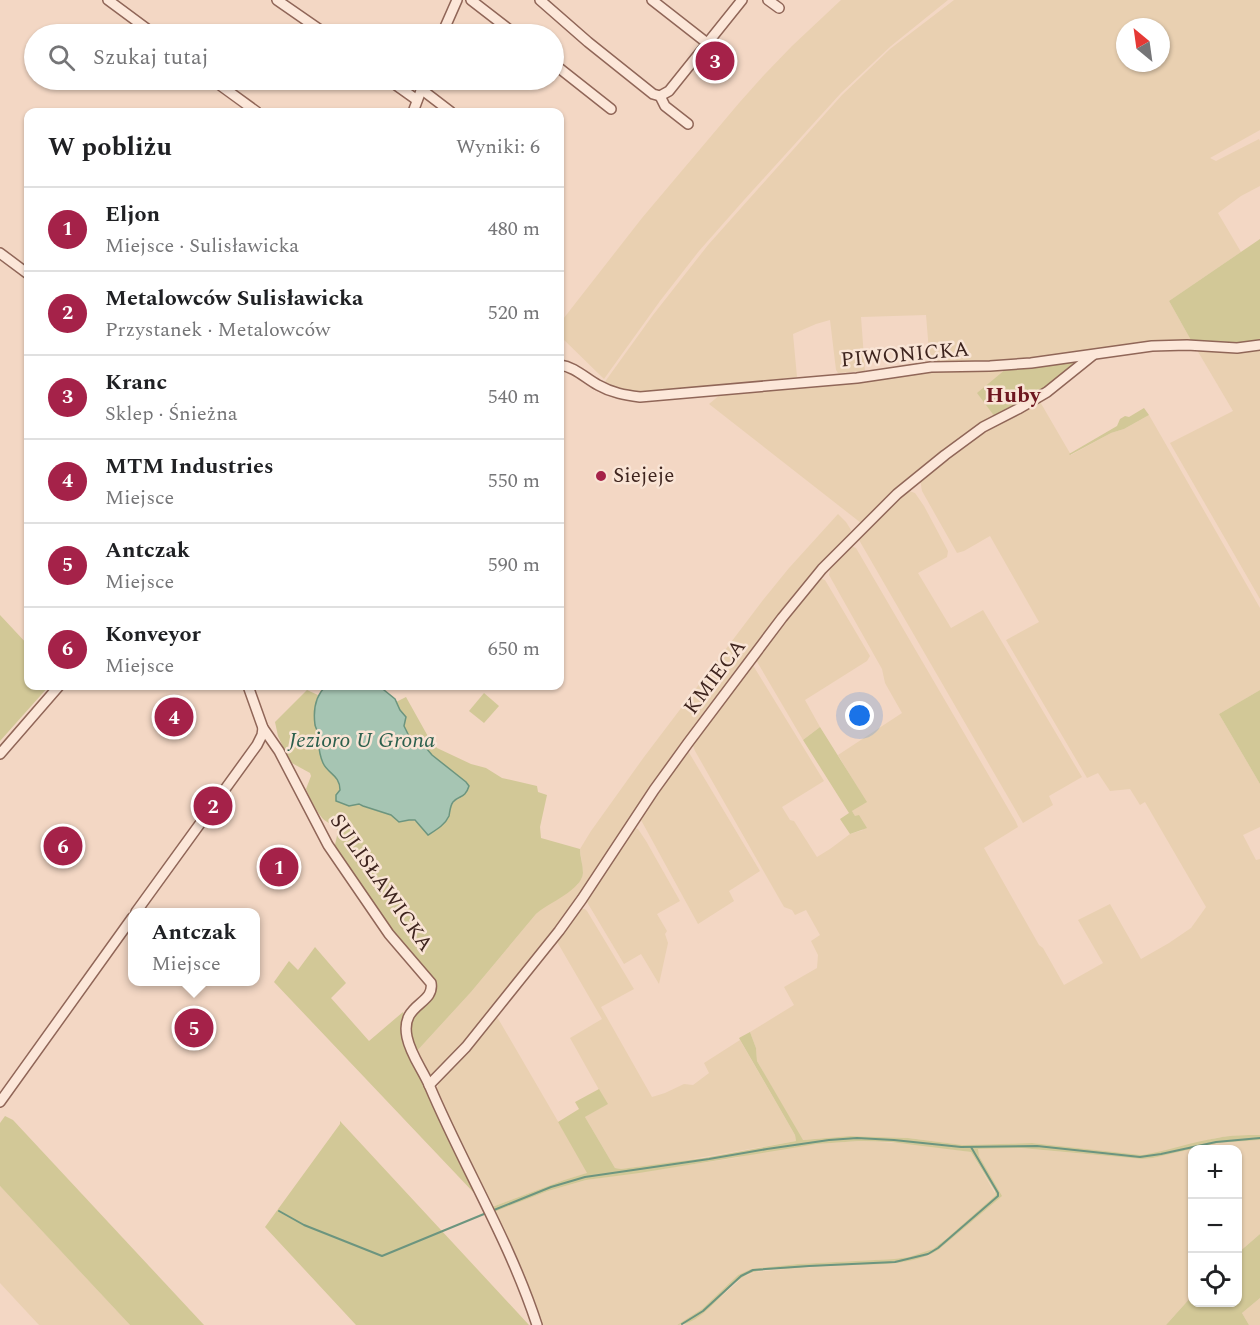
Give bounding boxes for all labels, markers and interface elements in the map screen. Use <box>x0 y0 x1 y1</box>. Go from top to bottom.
north arrow <box>1116 18 1170 72</box>
search box <box>24 24 564 90</box>
pin: 3 <box>696 38 734 84</box>
icon: search <box>45 41 78 74</box>
text: Szukaj tutaj <box>93 41 209 74</box>
text: W pobliżu <box>48 127 172 167</box>
text: Wyniki: 6 <box>456 132 540 162</box>
text: Eljon <box>105 198 160 231</box>
text: 1 <box>62 214 73 244</box>
text: 480 m <box>488 214 540 244</box>
text: Miejsce · Sulisławicka <box>105 231 299 261</box>
text: Metalowców Sulisławicka <box>105 282 363 315</box>
text: 2 <box>62 298 73 328</box>
text: 520 m <box>488 298 540 328</box>
text: Przystanek · Metalowców <box>105 315 330 345</box>
street label: PIWONICKA <box>839 333 971 377</box>
text: Kranc <box>105 366 167 399</box>
district label: Huby <box>986 379 1042 412</box>
text: 3 <box>62 382 73 412</box>
text: 540 m <box>488 382 540 412</box>
text: Sklep · Śnieżna <box>105 399 238 429</box>
text: MTM Industries <box>105 450 274 483</box>
place label: Siejeje <box>613 460 674 492</box>
text: 4 <box>62 466 73 496</box>
text: 550 m <box>488 466 540 496</box>
marker: Siejeje <box>594 469 608 483</box>
text: Miejsce <box>105 483 174 513</box>
text: Antczak <box>105 534 190 567</box>
text: 5 <box>62 550 73 580</box>
text: 590 m <box>488 550 540 580</box>
text: Miejsce <box>105 567 174 597</box>
text: Konveyor <box>105 618 201 651</box>
street label: KMIECA <box>676 632 754 722</box>
text: 6 <box>62 634 73 664</box>
text: 650 m <box>488 634 540 664</box>
text: Miejsce <box>105 651 174 681</box>
pin: 4 <box>154 694 194 740</box>
your location <box>845 701 874 730</box>
water label: Jezioro U Grona <box>287 724 435 757</box>
pin: 2 <box>194 784 232 828</box>
street label: SULISŁAWICKA <box>321 807 441 959</box>
pin: 6 <box>44 824 82 868</box>
pin: 1 <box>260 844 298 890</box>
popup <box>128 908 260 986</box>
text: Antczak <box>151 916 237 949</box>
text: Miejsce <box>151 949 221 979</box>
pin: 5 <box>174 1006 214 1050</box>
map controls <box>1188 1145 1242 1307</box>
button: + <box>1188 1145 1242 1199</box>
button: − <box>1188 1199 1242 1253</box>
button: locate <box>1188 1253 1242 1307</box>

